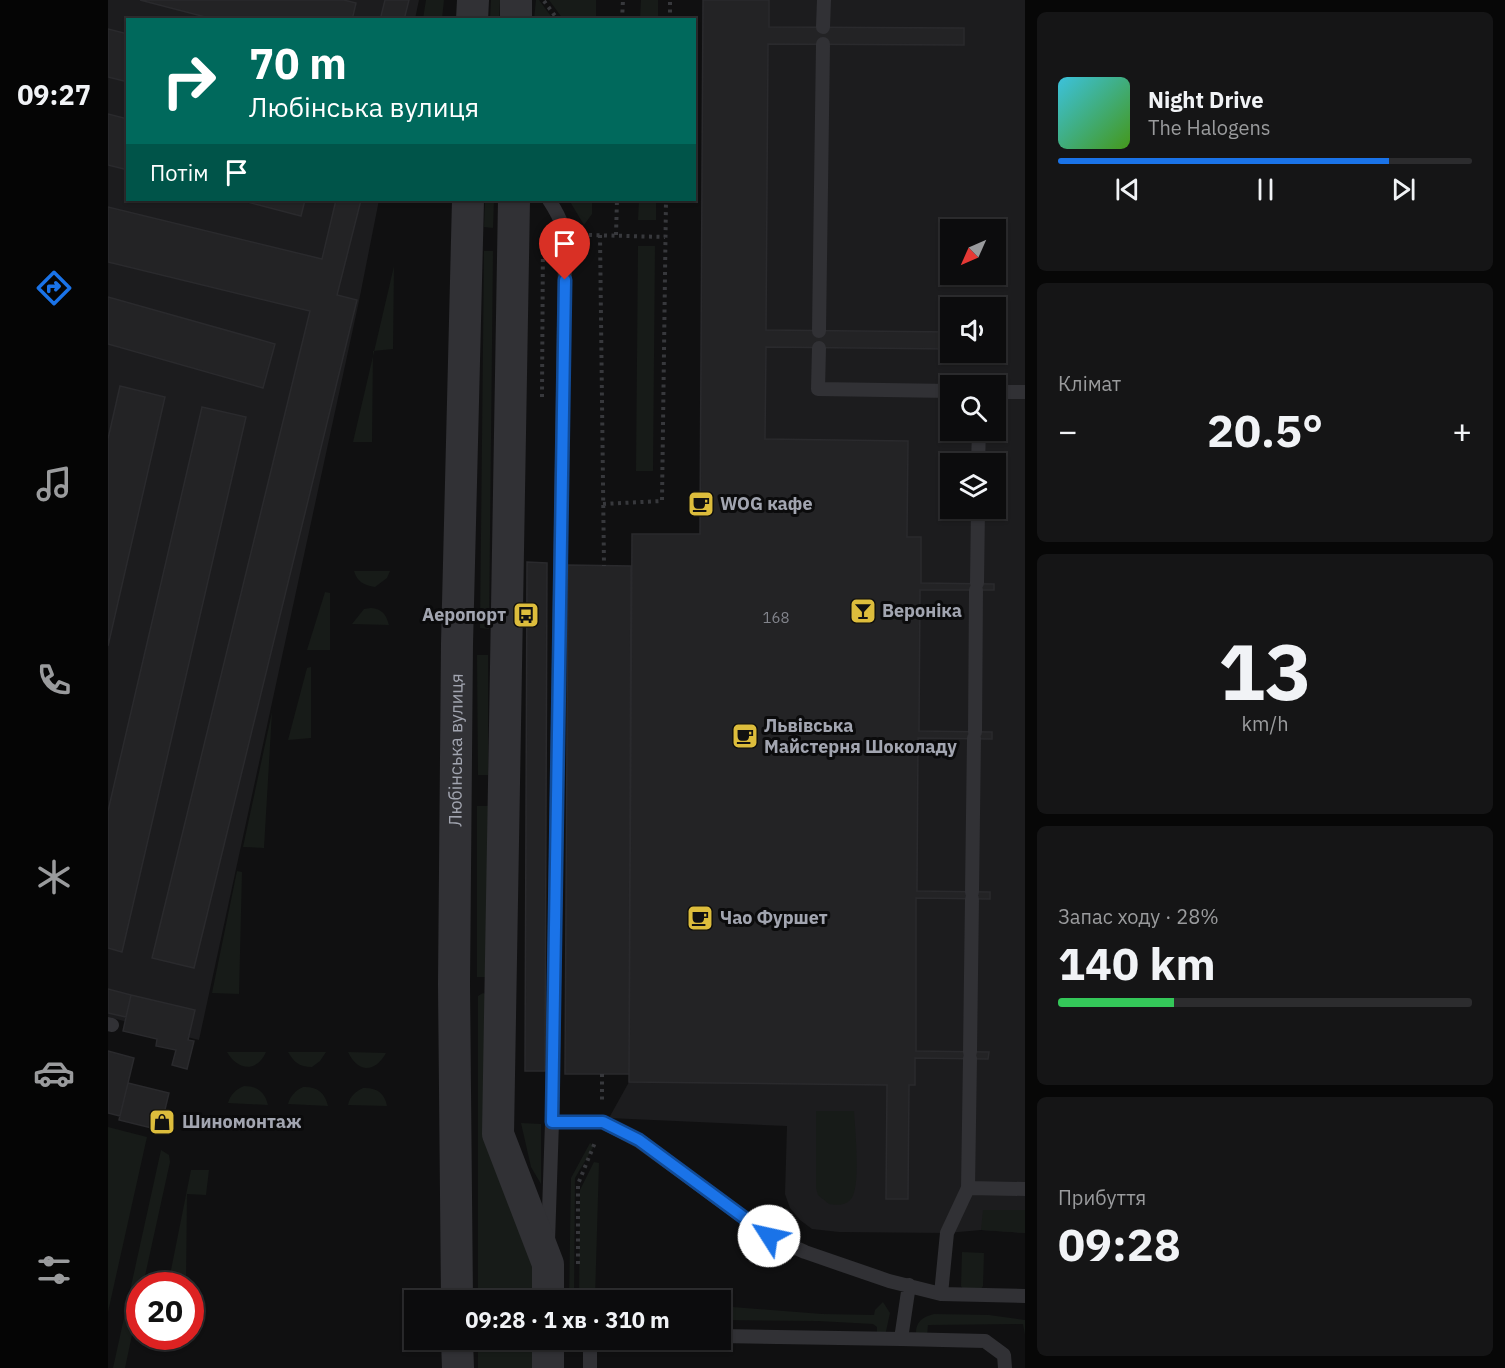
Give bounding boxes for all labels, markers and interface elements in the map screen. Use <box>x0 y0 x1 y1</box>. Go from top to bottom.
text: 70 m <box>249 36 347 91</box>
icon: right <box>150 42 228 120</box>
text: 09:27 <box>17 77 91 112</box>
text: Night Drive <box>1148 85 1264 114</box>
text: Любінська вулиця <box>249 89 479 124</box>
text: The Halogens <box>1148 114 1270 141</box>
icon: arrive <box>220 156 253 189</box>
text: Потім <box>150 158 208 187</box>
icon: previous <box>1111 173 1144 206</box>
icon: pause <box>1249 173 1282 206</box>
icon: next <box>1387 173 1420 206</box>
pin <box>539 218 590 280</box>
north arrow <box>940 219 1006 285</box>
map controls <box>940 219 1006 519</box>
icon: arrive <box>548 227 581 260</box>
icon: directions <box>33 267 75 309</box>
button: sound <box>940 297 1006 363</box>
text: Клімат <box>1058 370 1121 397</box>
button: search <box>940 375 1006 441</box>
text: 20.5° <box>1207 401 1323 459</box>
text: − <box>1058 409 1078 452</box>
text: + <box>1452 409 1472 452</box>
button: layers <box>940 453 1006 519</box>
icon: music <box>33 463 75 505</box>
cafe icon: WOG кафе <box>686 489 716 519</box>
place label: WOG кафе <box>720 492 813 515</box>
bar icon: Вероніка <box>848 596 878 626</box>
place label: Вероніка <box>882 599 962 622</box>
bus stop icon: Аеропорт <box>511 600 541 630</box>
place label: Аеропорт <box>422 603 506 626</box>
house number: 168 <box>762 608 790 627</box>
text: 13 <box>1218 620 1312 721</box>
icon: phone <box>33 659 75 701</box>
street label: Любінська вулиця <box>443 673 468 827</box>
text: km/h <box>1241 710 1289 737</box>
place label: Львівська Майстерня Шоколаду <box>764 714 957 758</box>
cafe icon: Львівська Майстерня Шоколаду <box>730 721 760 751</box>
icon: climate <box>33 856 75 898</box>
cafe icon: Чао Фуршет <box>685 903 715 933</box>
text: Запас ходу · 28% <box>1058 903 1219 930</box>
place label: Чао Фуршет <box>720 906 828 929</box>
text: 140 km <box>1058 934 1216 992</box>
icon: car <box>33 1052 75 1094</box>
shop icon: Шиномонтаж <box>147 1107 177 1137</box>
place label: Шиномонтаж <box>182 1110 302 1133</box>
text: Прибуття <box>1058 1184 1146 1211</box>
position arrow <box>737 1204 801 1268</box>
text: 09:28 <box>1058 1215 1181 1273</box>
icon: filters <box>33 1249 75 1291</box>
speed limit sign: 20 <box>126 1272 204 1350</box>
text: 09:28 · 1 хв · 310 m <box>465 1305 670 1334</box>

